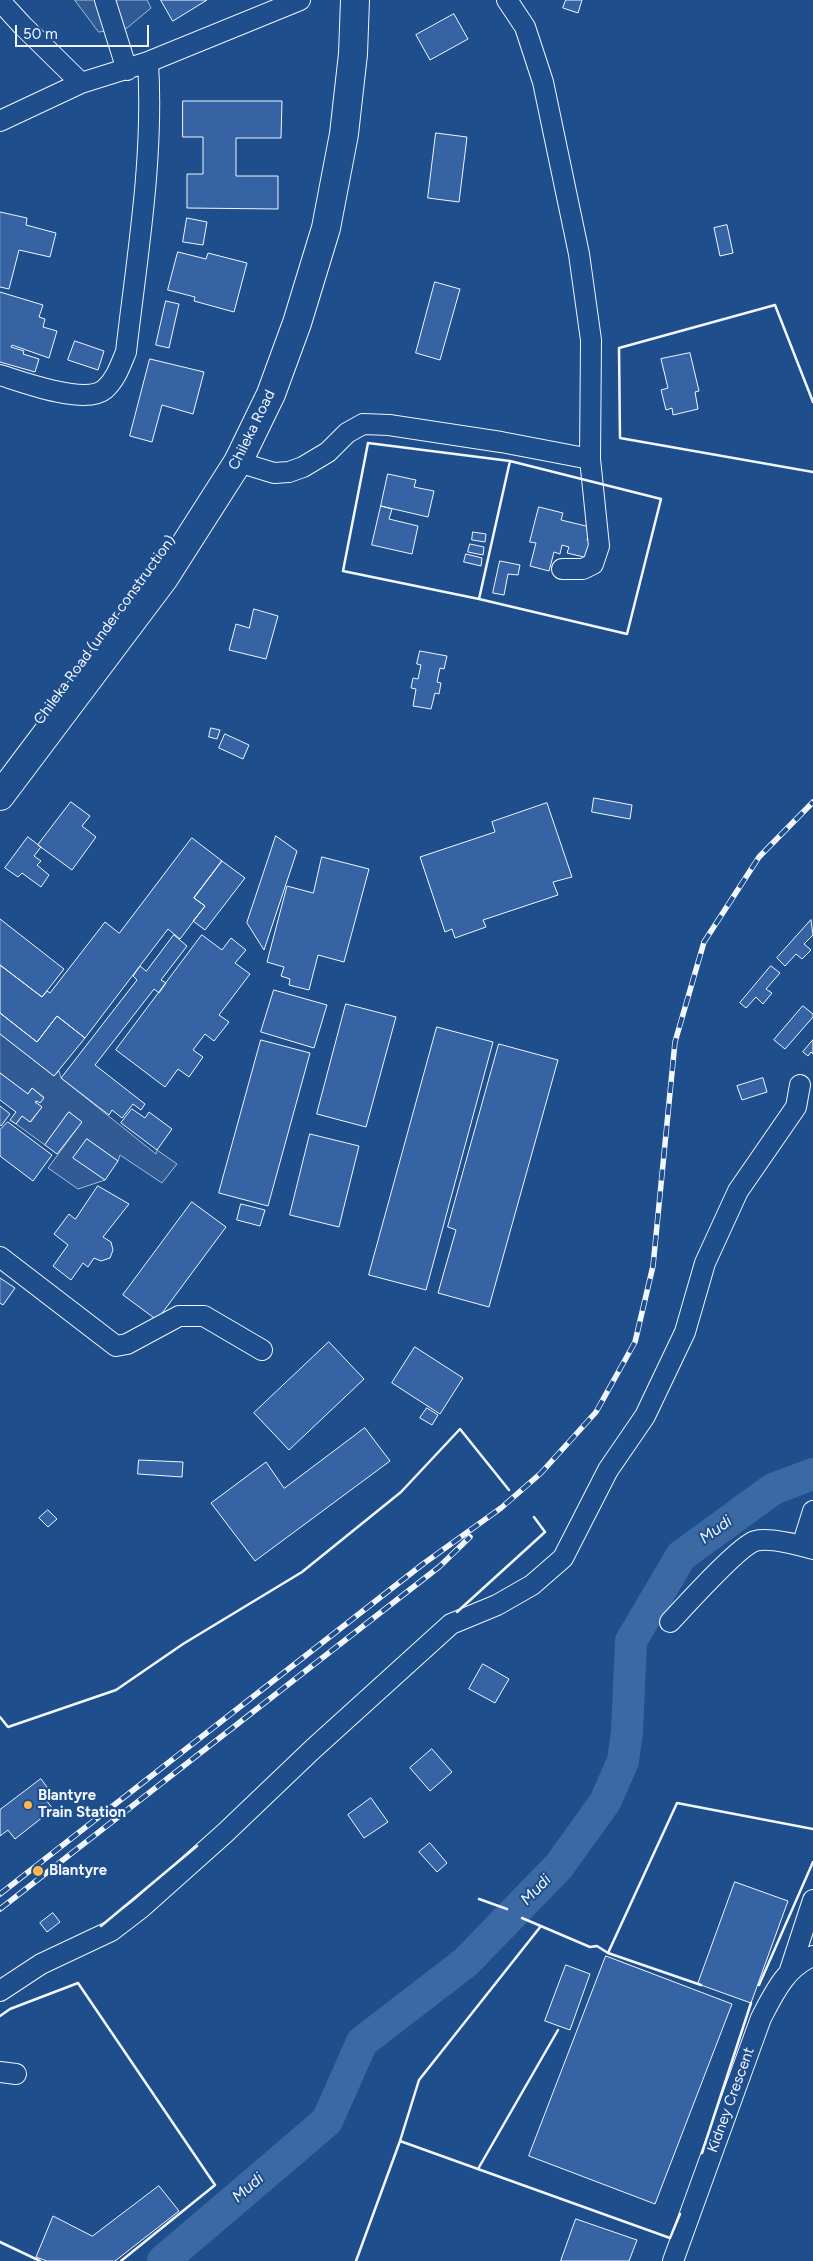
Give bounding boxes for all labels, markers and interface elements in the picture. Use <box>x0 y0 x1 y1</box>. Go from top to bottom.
scale bar <box>18 15 151 47</box>
text: 50 m <box>23 25 58 43</box>
street label: Chileka Road <box>225 387 279 473</box>
street label: Chileka Road (under construction) <box>30 532 180 728</box>
water label: Mudi <box>696 1512 736 1548</box>
place label: Blantyre Train Station <box>38 1787 126 1822</box>
marker: Blantyre Train Station <box>22 1799 34 1811</box>
place label: Blantyre <box>49 1862 107 1880</box>
marker: Blantyre <box>31 1864 45 1878</box>
water label: Mudi <box>517 1871 555 1909</box>
street label: Kidney Crescent <box>704 2045 758 2155</box>
water label: Mudi <box>228 2169 268 2207</box>

